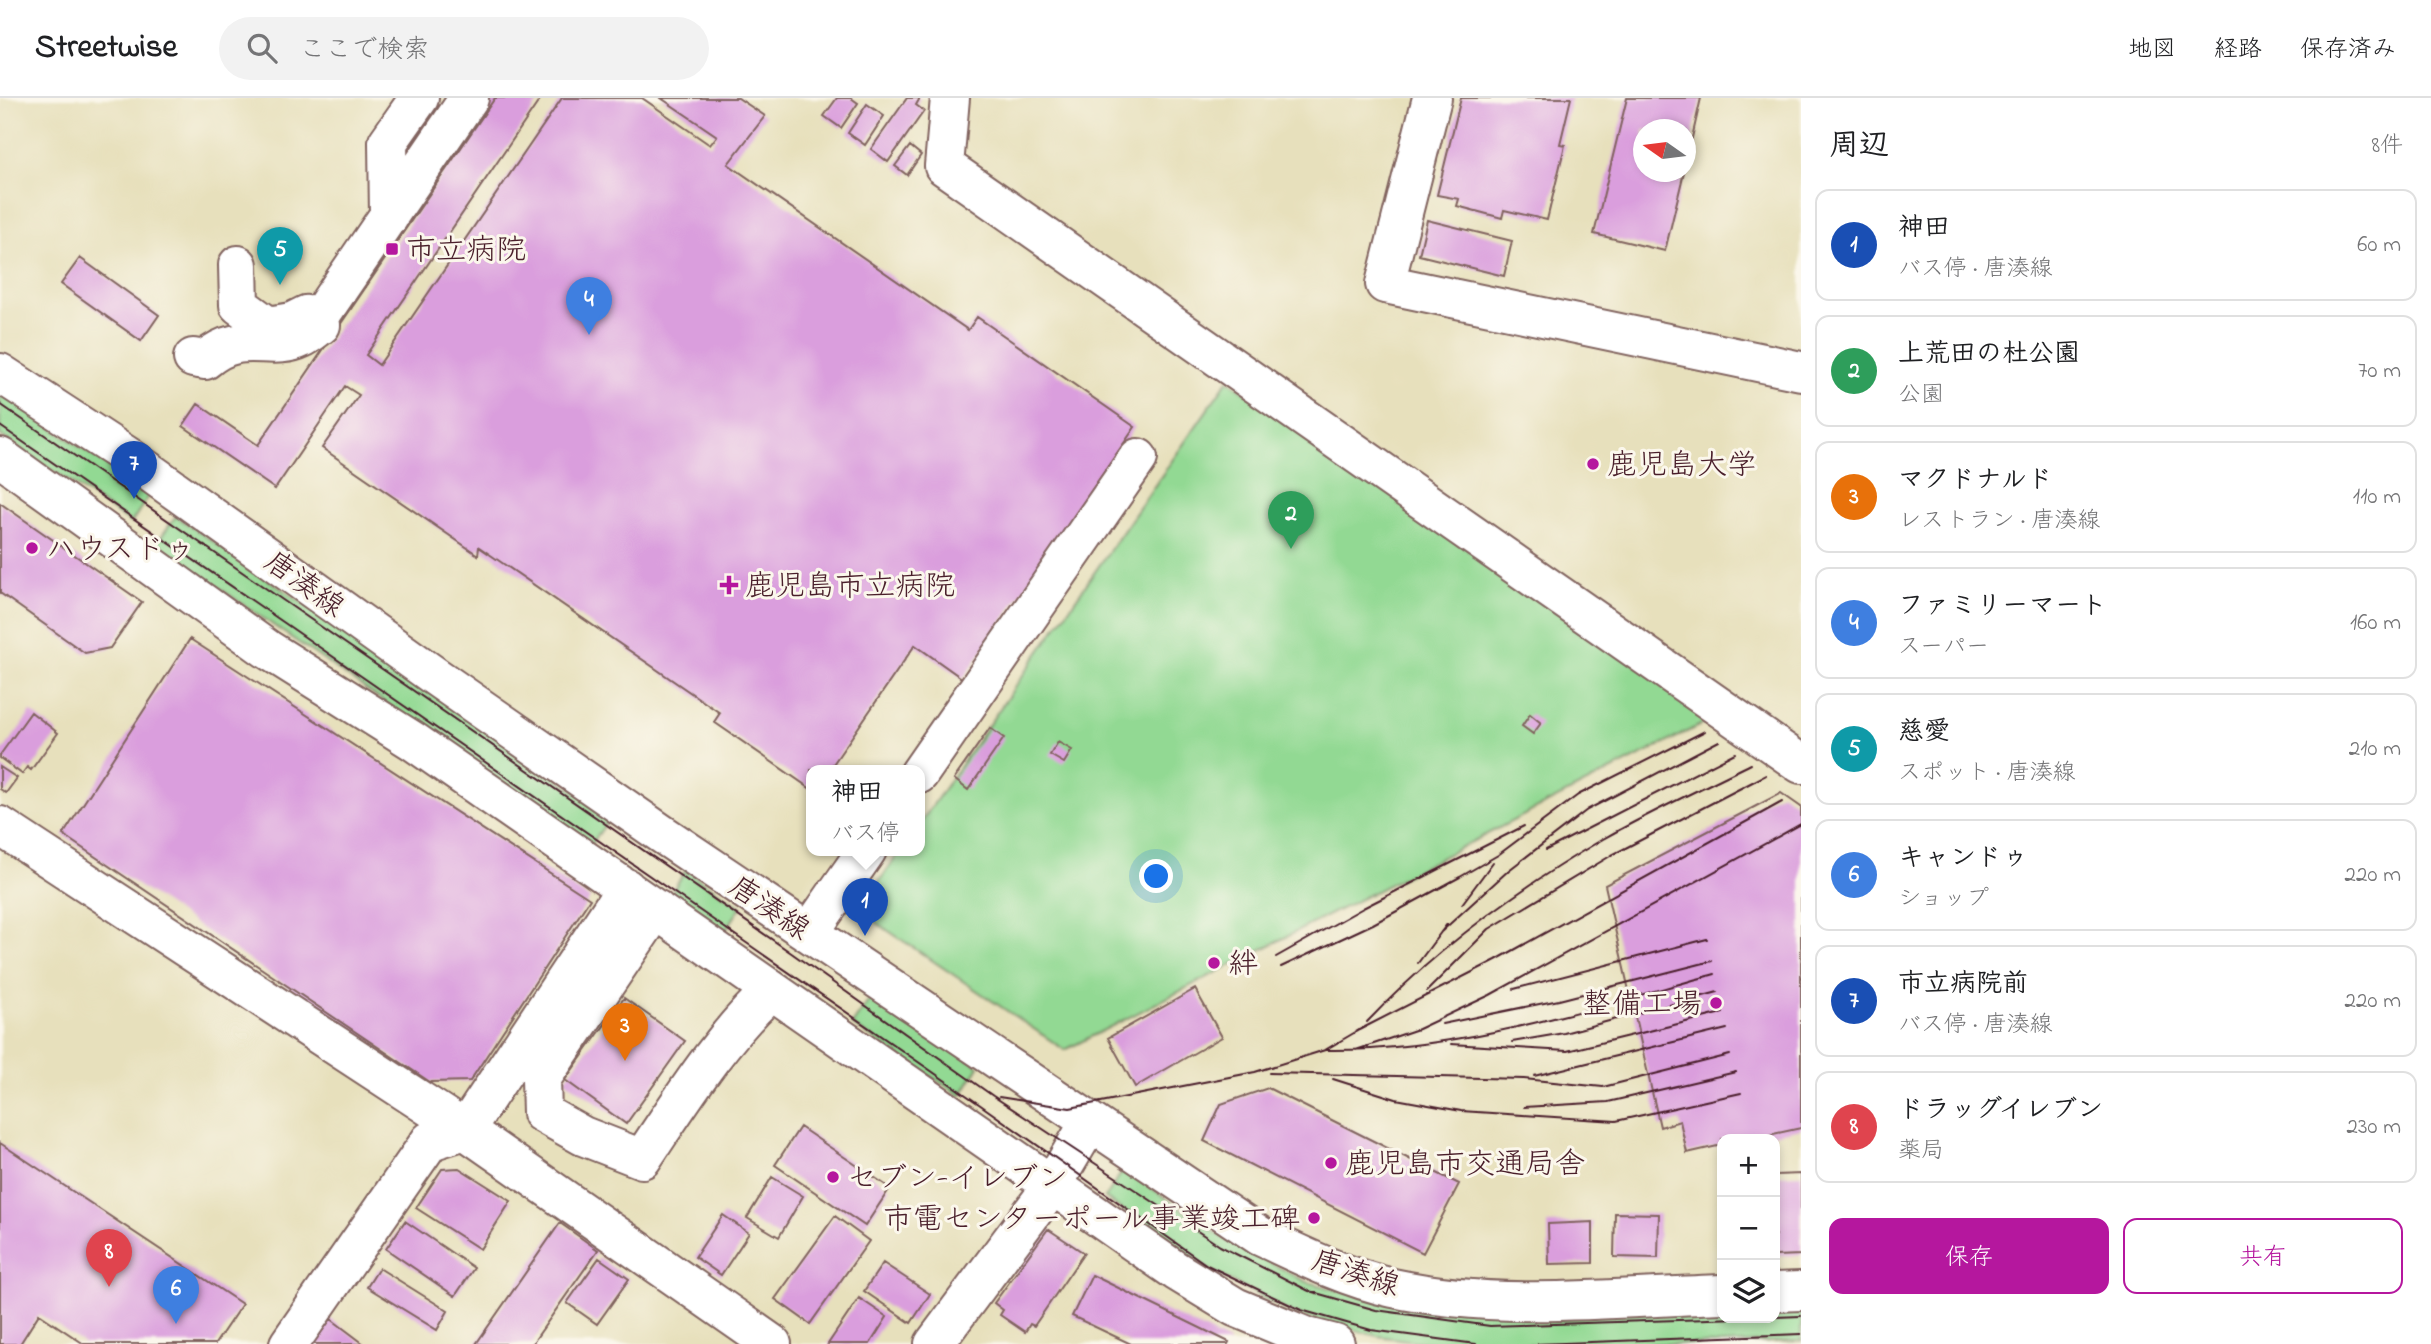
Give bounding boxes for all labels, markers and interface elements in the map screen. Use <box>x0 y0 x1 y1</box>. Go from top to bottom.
search box <box>219 17 709 80</box>
text: Streetwise <box>35 24 177 72</box>
icon: search <box>243 29 281 67</box>
text: ここで検索 <box>299 32 429 70</box>
text: 地図 <box>2128 33 2176 68</box>
text: 経路 <box>2214 33 2262 68</box>
text: 保存済み <box>2300 33 2396 68</box>
north arrow <box>1633 119 1696 182</box>
text: 周辺 <box>1829 125 1889 169</box>
text: 8件 <box>2371 130 2403 163</box>
text: 神田 <box>1898 210 1950 248</box>
pin: 5 <box>257 227 303 285</box>
text: 1 <box>1850 229 1858 262</box>
text: 60 m <box>2357 229 2401 262</box>
place label: 市立病院 <box>406 230 526 274</box>
marker: 市立病院 <box>384 241 400 257</box>
text: バス停 · 唐湊線 <box>1898 253 2052 286</box>
pin: 4 <box>566 277 612 335</box>
text: 上荒田の杜公園 <box>1898 336 2080 374</box>
text: 2 <box>1848 355 1860 388</box>
text: 70 m <box>2358 355 2401 388</box>
text: 公園 <box>1898 379 1944 412</box>
pin: 7 <box>111 441 157 499</box>
place label: 鹿児島大学 <box>1607 445 1757 489</box>
marker: 鹿児島大学 <box>1585 456 1601 472</box>
text: マクドナルド <box>1898 462 2053 500</box>
text: 3 <box>1849 481 1859 514</box>
text: 110 m <box>2353 481 2401 514</box>
pin: 2 <box>1268 491 1314 549</box>
text: レストラン · 唐湊線 <box>1898 505 2100 538</box>
place label: ハウスドゥ <box>46 529 195 573</box>
marker: ハウスドゥ <box>24 540 40 556</box>
street label: 唐湊線 <box>254 541 353 630</box>
place label: 鹿児島市立病院 <box>745 566 955 610</box>
marker: 鹿児島市立病院 <box>719 575 739 595</box>
text: ファミリーマート <box>1898 588 2107 626</box>
text: 4 <box>1849 607 1859 640</box>
text: 160 m <box>2350 607 2401 640</box>
text: スーパー <box>1898 631 1989 664</box>
text: 慈愛 <box>1898 714 1950 752</box>
text: 5 <box>1847 733 1861 766</box>
text: 210 m <box>2349 733 2401 766</box>
text: スポット · 唐湊線 <box>1898 757 2075 790</box>
popup <box>806 765 925 856</box>
text: 神田 <box>831 775 883 813</box>
text: バス停 <box>831 818 900 851</box>
text: キャンドゥ <box>1898 840 2028 878</box>
your location <box>1139 859 1173 893</box>
text: 6 <box>1849 859 1859 892</box>
text: 220 m <box>2345 859 2401 892</box>
street label: 唐湊線 <box>719 866 818 953</box>
pin: 1 <box>842 878 888 936</box>
text: ショップ <box>1898 883 1989 916</box>
place label: 絆 <box>1228 944 1258 988</box>
marker: 絆 <box>1206 955 1222 971</box>
text: 市立病院前 <box>1898 966 2028 1004</box>
place label: 整備工場 <box>1582 984 1702 1028</box>
text: 7 <box>1849 985 1859 1018</box>
text: 220 m <box>2345 985 2401 1018</box>
marker: 整備工場 <box>1708 995 1724 1011</box>
pin: 3 <box>602 1003 648 1061</box>
text: バス停 · 唐湊線 <box>1898 1009 2052 1042</box>
text: ドラッグイレブン <box>1898 1092 2103 1130</box>
text: 8 <box>1850 1111 1858 1144</box>
text: 230 m <box>2347 1111 2401 1144</box>
map controls <box>1717 1134 1780 1323</box>
button: + <box>1717 1134 1780 1197</box>
text: 薬局 <box>1898 1135 1944 1168</box>
place label: 鹿児島市交通局舎 <box>1345 1144 1585 1188</box>
marker: 鹿児島市交通局舎 <box>1323 1155 1339 1171</box>
place label: セブン-イレブン <box>847 1158 1068 1202</box>
marker: セブン-イレブン <box>825 1169 841 1185</box>
button: − <box>1717 1197 1780 1260</box>
place label: 市電センターポール事業竣工碑 <box>883 1199 1300 1243</box>
marker: 市電センターポール事業竣工碑 <box>1306 1210 1322 1226</box>
button: 保存 <box>1829 1218 2109 1294</box>
button: 共有 <box>2123 1218 2403 1294</box>
pin: 8 <box>86 1229 132 1287</box>
street label: 唐湊線 <box>1305 1240 1405 1310</box>
button: layers <box>1717 1260 1780 1323</box>
pin: 6 <box>153 1266 199 1324</box>

